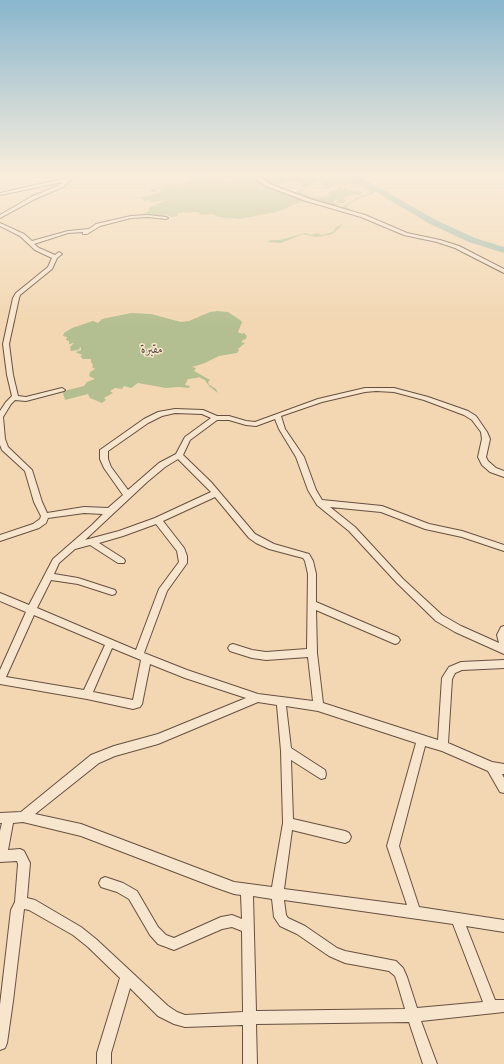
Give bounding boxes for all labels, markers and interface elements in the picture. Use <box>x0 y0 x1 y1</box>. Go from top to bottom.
park label: مقبرة <box>141 342 163 358</box>

